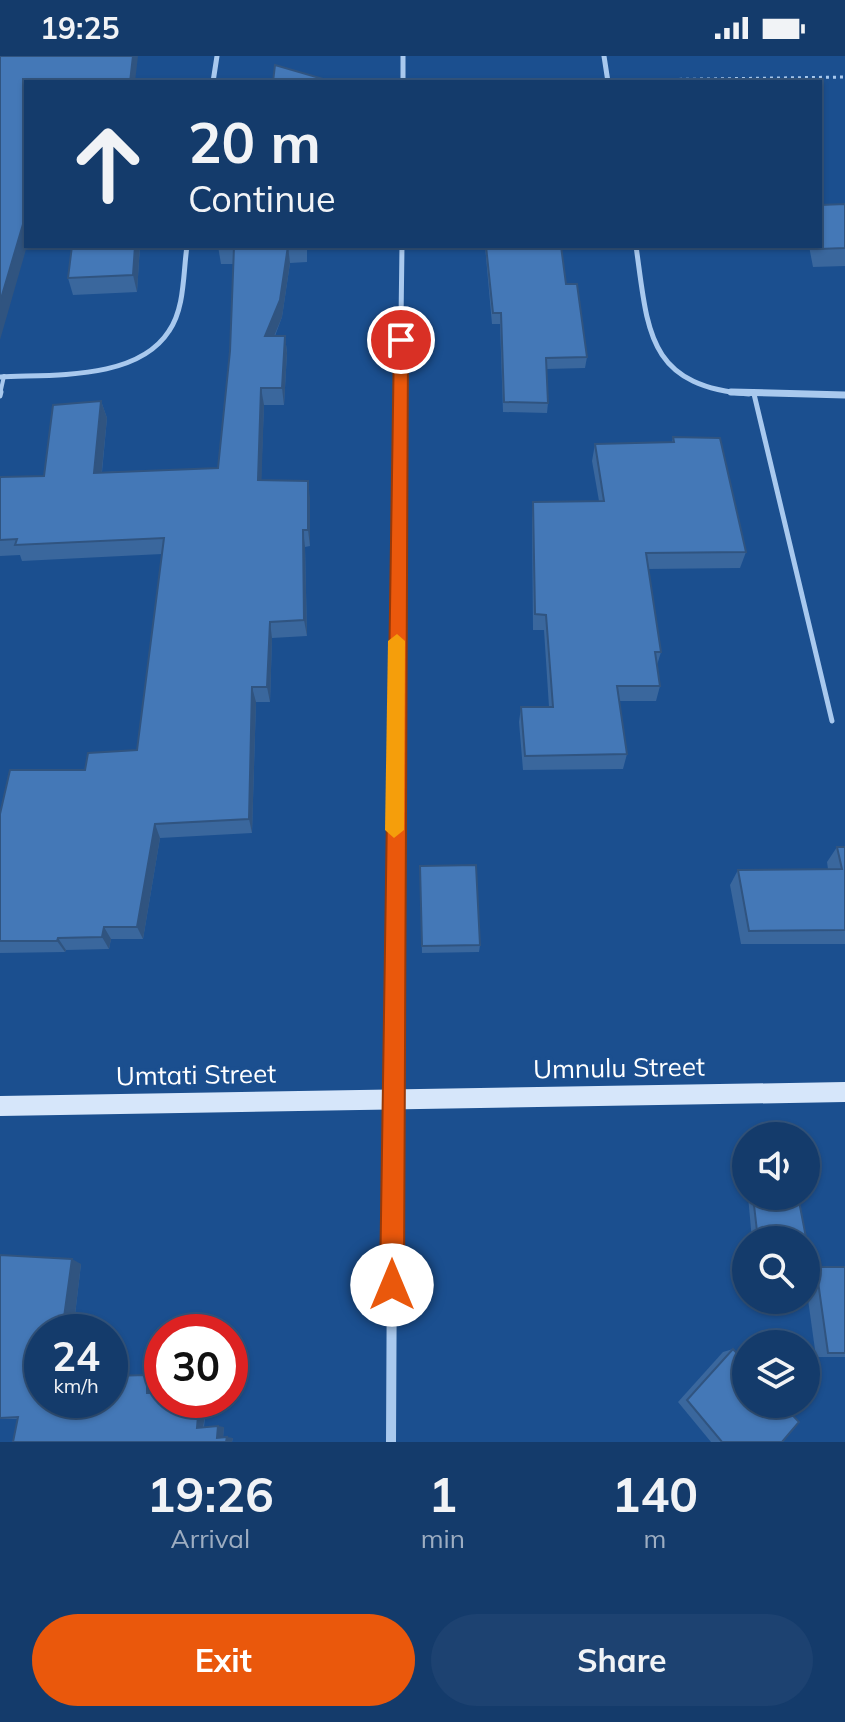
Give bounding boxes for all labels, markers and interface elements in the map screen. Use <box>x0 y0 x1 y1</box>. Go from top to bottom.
text: 19:25 <box>40 9 119 47</box>
text: 20 m <box>188 107 321 177</box>
icon: ahead <box>56 112 160 216</box>
text: Continue <box>188 176 336 221</box>
pin <box>367 306 435 374</box>
icon: arrive <box>379 318 423 362</box>
street label: Umnulu Street <box>533 1050 705 1085</box>
street label: Umtati Street <box>115 1057 277 1092</box>
map controls <box>732 1122 820 1418</box>
button: sound <box>732 1122 820 1210</box>
button: search <box>732 1226 820 1314</box>
position arrow <box>350 1243 434 1327</box>
speed limit sign: 30 <box>144 1314 248 1418</box>
button: layers <box>732 1330 820 1418</box>
text: 24 <box>52 1331 100 1381</box>
text: km/h <box>53 1373 99 1398</box>
text: 19:26 <box>147 1464 274 1524</box>
text: 1 <box>428 1464 457 1524</box>
text: 140 <box>612 1464 698 1524</box>
text: Arrival <box>171 1522 250 1555</box>
text: min <box>421 1522 465 1555</box>
text: m <box>644 1522 666 1555</box>
button: Exit <box>32 1614 415 1706</box>
button: Share <box>431 1614 813 1706</box>

